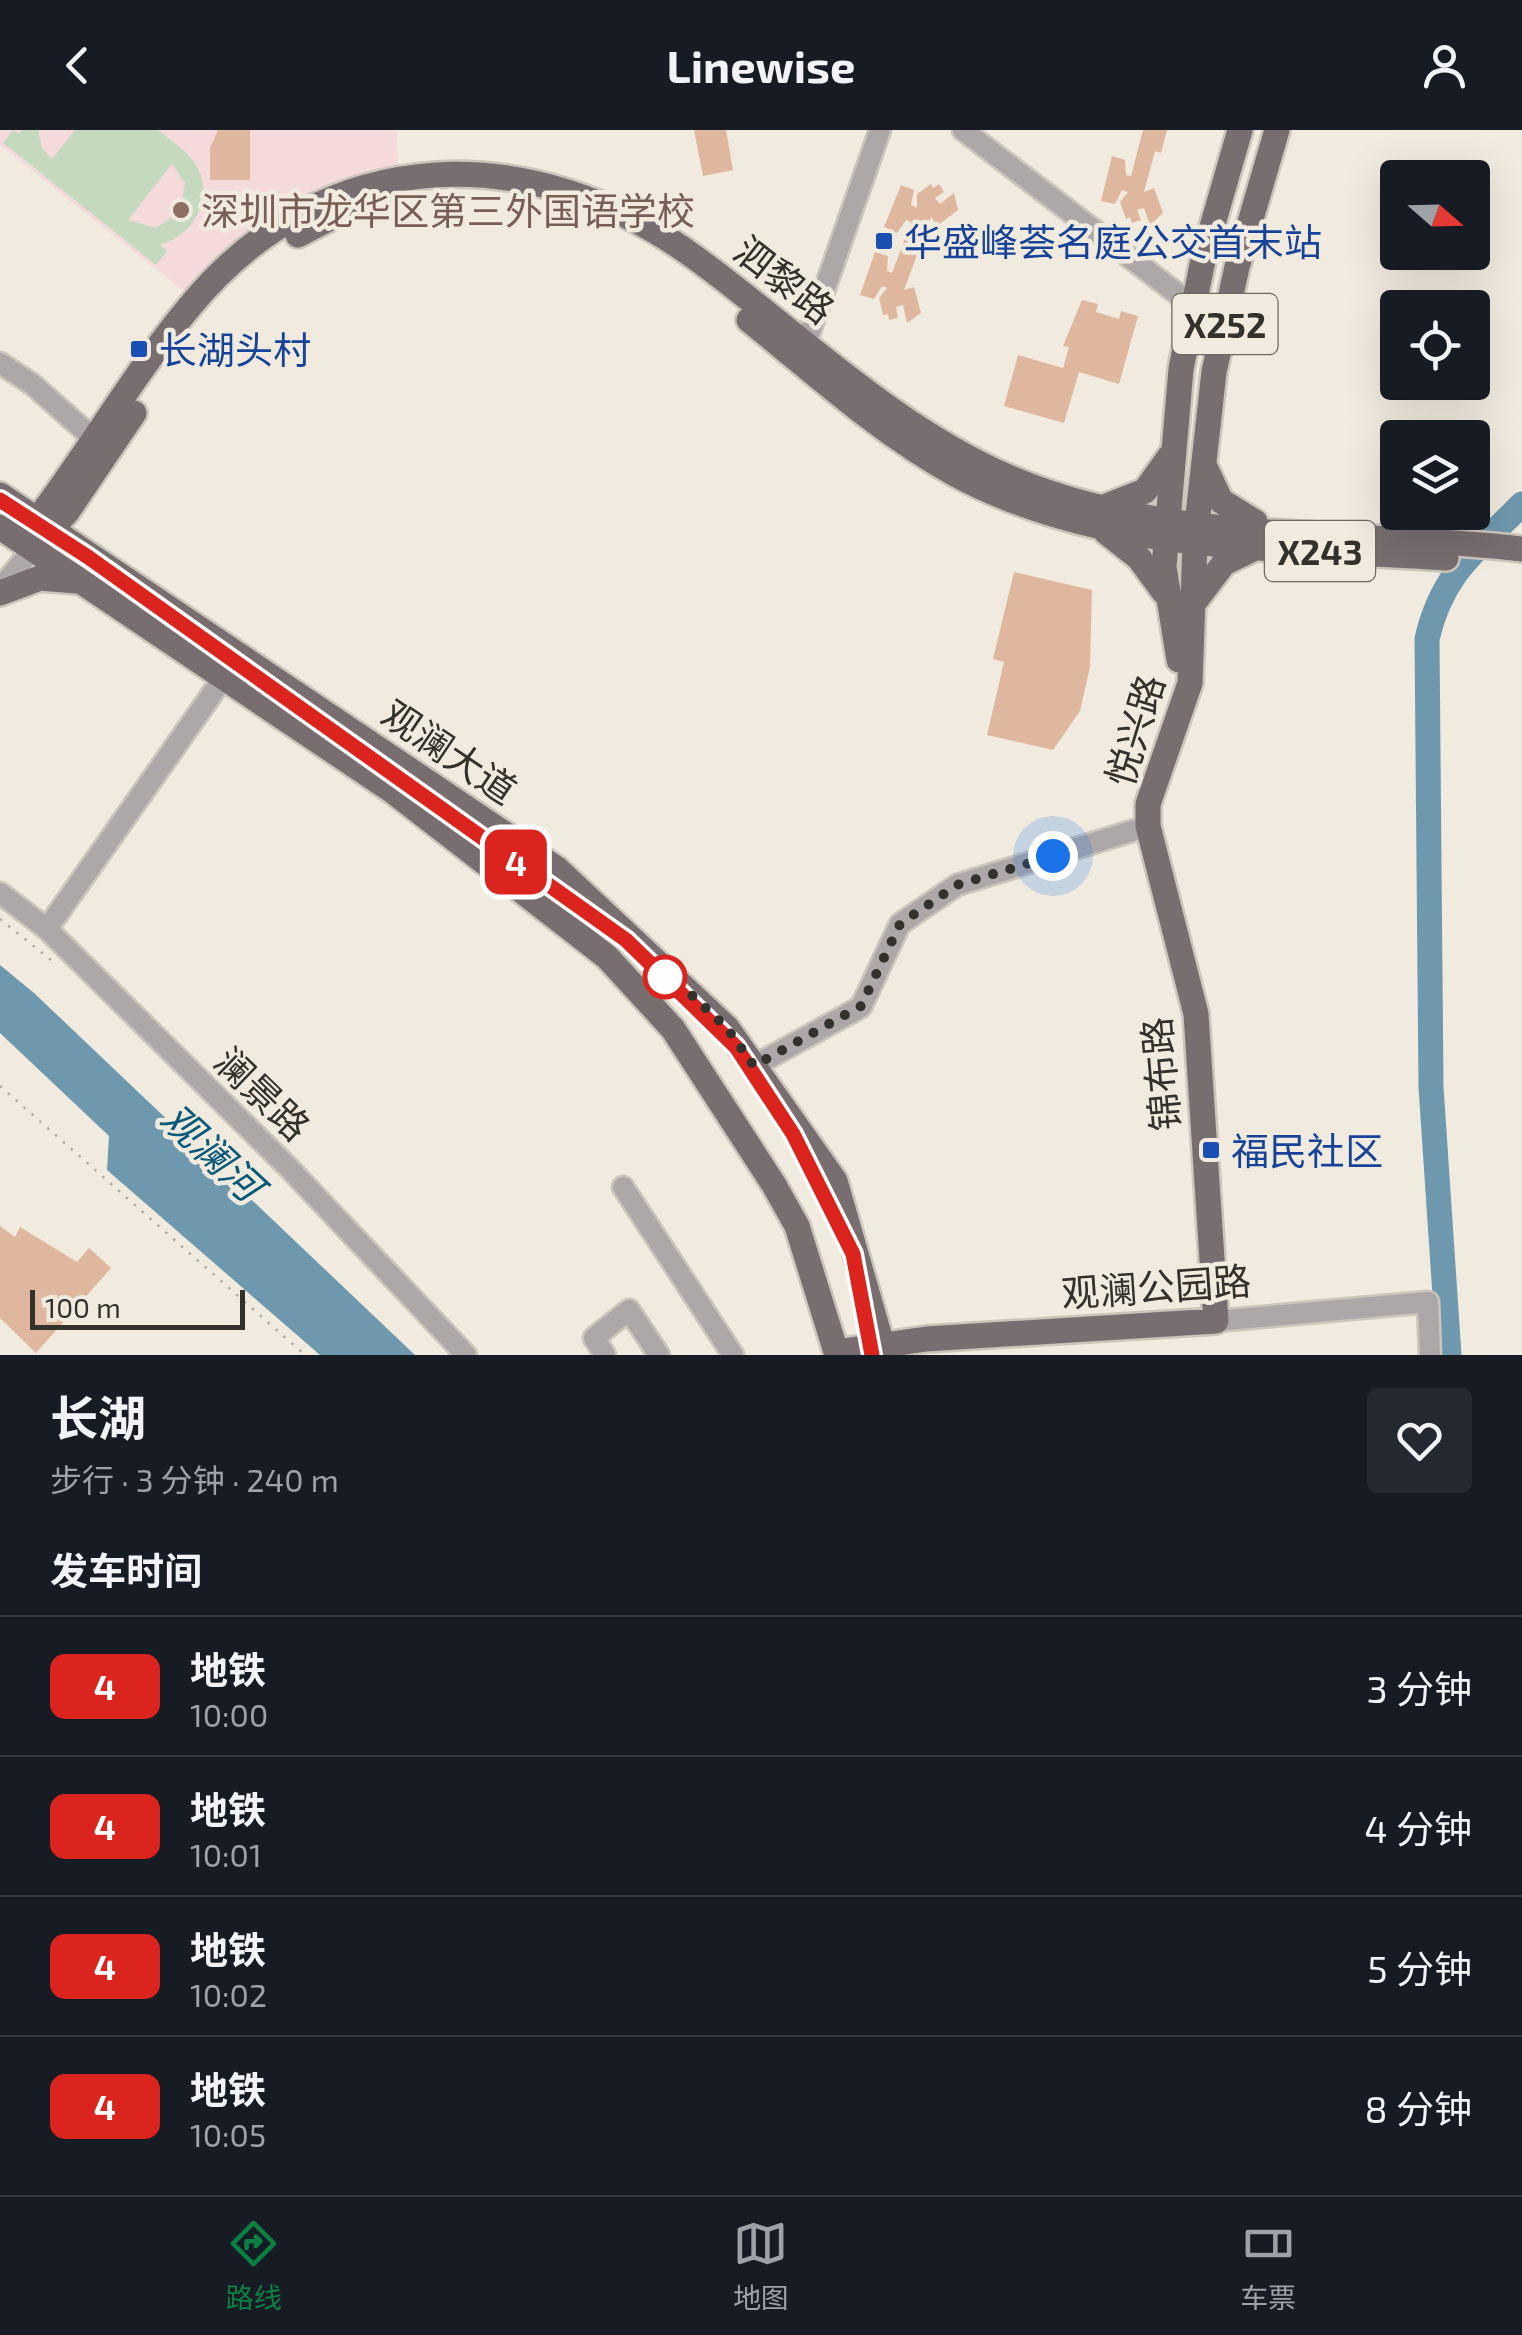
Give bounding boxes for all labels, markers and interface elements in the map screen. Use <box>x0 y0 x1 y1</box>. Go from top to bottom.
icon: back <box>50 38 105 93</box>
text: Linewise <box>667 38 855 92</box>
icon: person <box>1417 38 1472 93</box>
north arrow <box>1380 160 1490 270</box>
map controls <box>1380 160 1490 530</box>
place label: 深圳市龙华区第三外国语学校 <box>201 187 695 233</box>
marker: 深圳市龙华区第三外国语学校 <box>170 199 192 221</box>
place label: 华盛峰荟名庭公交首末站 <box>904 218 1322 264</box>
street label: 泗黎路 <box>726 226 844 332</box>
marker: 华盛峰荟名庭公交首末站 <box>873 230 895 252</box>
button: locate <box>1380 290 1490 400</box>
road number: X252 <box>1172 294 1278 354</box>
place label: 长湖头村 <box>159 326 311 372</box>
marker: 长湖头村 <box>128 338 150 360</box>
button: layers <box>1380 420 1490 530</box>
road number: X243 <box>1265 521 1375 581</box>
street label: 悦兴路 <box>1095 669 1173 791</box>
street label: 观澜大道 <box>374 689 526 813</box>
line badge: 4 <box>484 830 548 894</box>
your location <box>1028 831 1078 881</box>
text: 4 <box>505 841 527 883</box>
unlabelled marker <box>644 956 686 998</box>
street label: 锦布路 <box>1132 1015 1188 1133</box>
street label: 澜景路 <box>206 1037 320 1149</box>
water label: 观澜河 <box>153 1093 278 1214</box>
place label: 福民社区 <box>1231 1127 1383 1173</box>
marker: 福民社区 <box>1200 1139 1222 1161</box>
street label: 观澜公园路 <box>1060 1256 1252 1316</box>
scale bar <box>30 1285 245 1330</box>
text: 100 m <box>45 1290 121 1324</box>
text: 长湖 <box>50 1388 146 1446</box>
button: heart <box>1367 1388 1472 1493</box>
text: 步行 · 3 分钟 · 240 m <box>50 1460 339 1498</box>
text: 发车时间 <box>50 1547 202 1593</box>
text: 地铁 <box>190 1646 266 1692</box>
text: 4 <box>94 1665 116 1707</box>
text: 3 分钟 <box>1366 1665 1472 1711</box>
text: 10:00 <box>190 1695 268 1733</box>
text: 地铁 <box>190 1786 266 1832</box>
text: 4 <box>94 1805 116 1847</box>
text: 4 分钟 <box>1364 1805 1472 1851</box>
text: 10:01 <box>190 1835 262 1873</box>
text: 地铁 <box>190 1926 266 1972</box>
text: 4 <box>94 1945 116 1987</box>
text: 5 分钟 <box>1367 1945 1472 1991</box>
text: 10:02 <box>190 1975 267 2013</box>
text: 地铁 <box>190 2066 266 2112</box>
text: 4 <box>94 2085 116 2127</box>
text: 8 分钟 <box>1364 2085 1472 2131</box>
text: 10:05 <box>190 2115 266 2153</box>
tab: 路线 <box>226 2216 282 2316</box>
tab: 地图 <box>733 2216 789 2316</box>
tab: 车票 <box>1240 2216 1296 2316</box>

